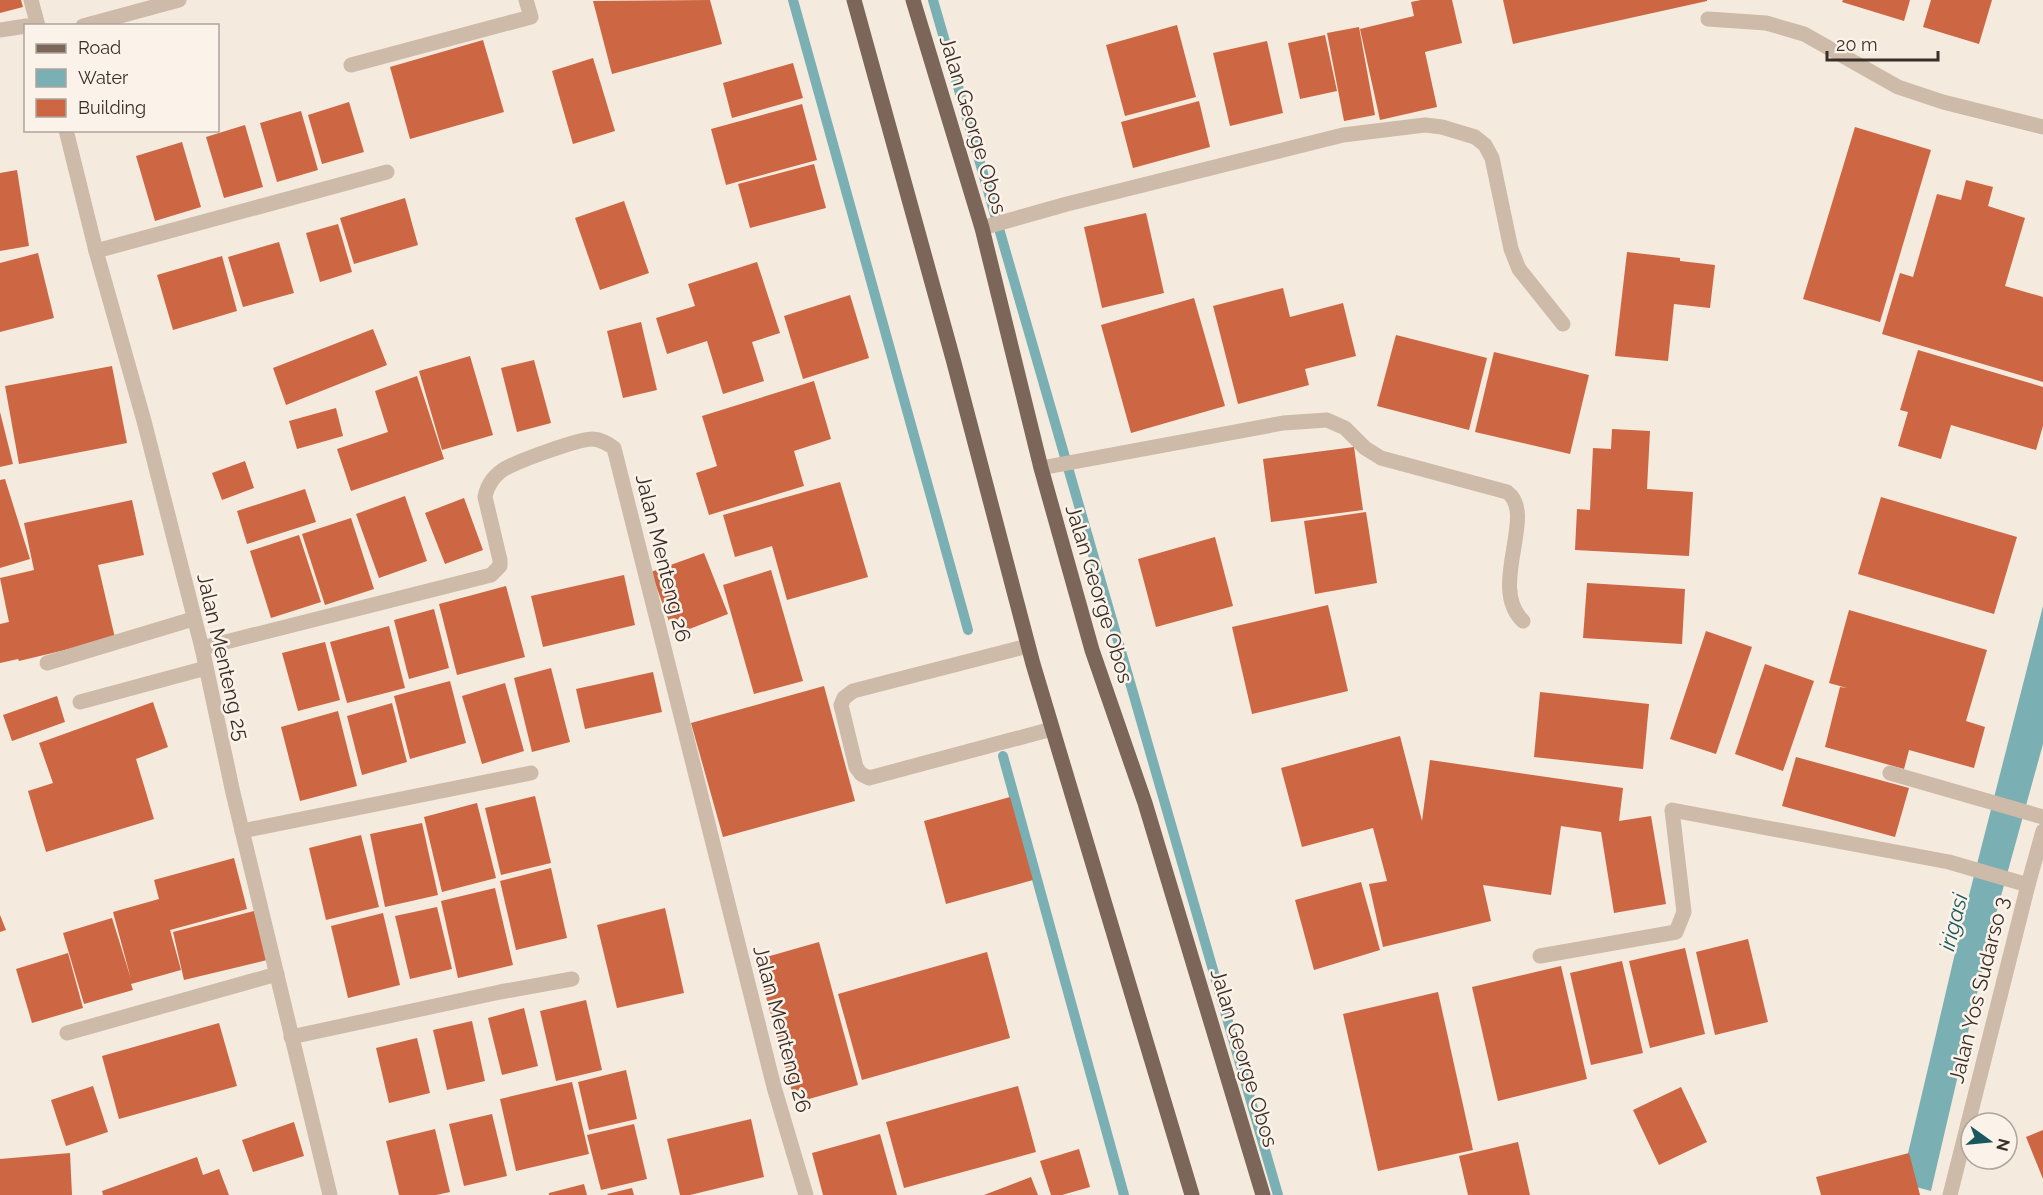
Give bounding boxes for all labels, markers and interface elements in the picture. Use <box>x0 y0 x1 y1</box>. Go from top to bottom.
legend <box>24 24 219 132</box>
scale bar <box>1827 24 1938 62</box>
street label: Jalan George Obos <box>934 33 1012 217</box>
text: 20 m <box>1836 34 1878 55</box>
text: Road <box>78 37 121 58</box>
text: Water <box>78 67 129 88</box>
text: Building <box>78 97 146 118</box>
street label: Jalan Menteng 26 <box>631 471 696 644</box>
street label: Jalan George Obos <box>1060 502 1138 686</box>
street label: Jalan Menteng 25 <box>192 571 255 743</box>
water label: irigasi <box>1933 889 1973 953</box>
street label: Jalan Yos Sudarso 3 <box>1943 894 2014 1086</box>
street label: Jalan Menteng 26 <box>748 942 817 1115</box>
street label: Jalan George Obos <box>1205 966 1283 1150</box>
north arrow <box>1959 1111 2019 1171</box>
text: N <box>1992 1136 2014 1153</box>

